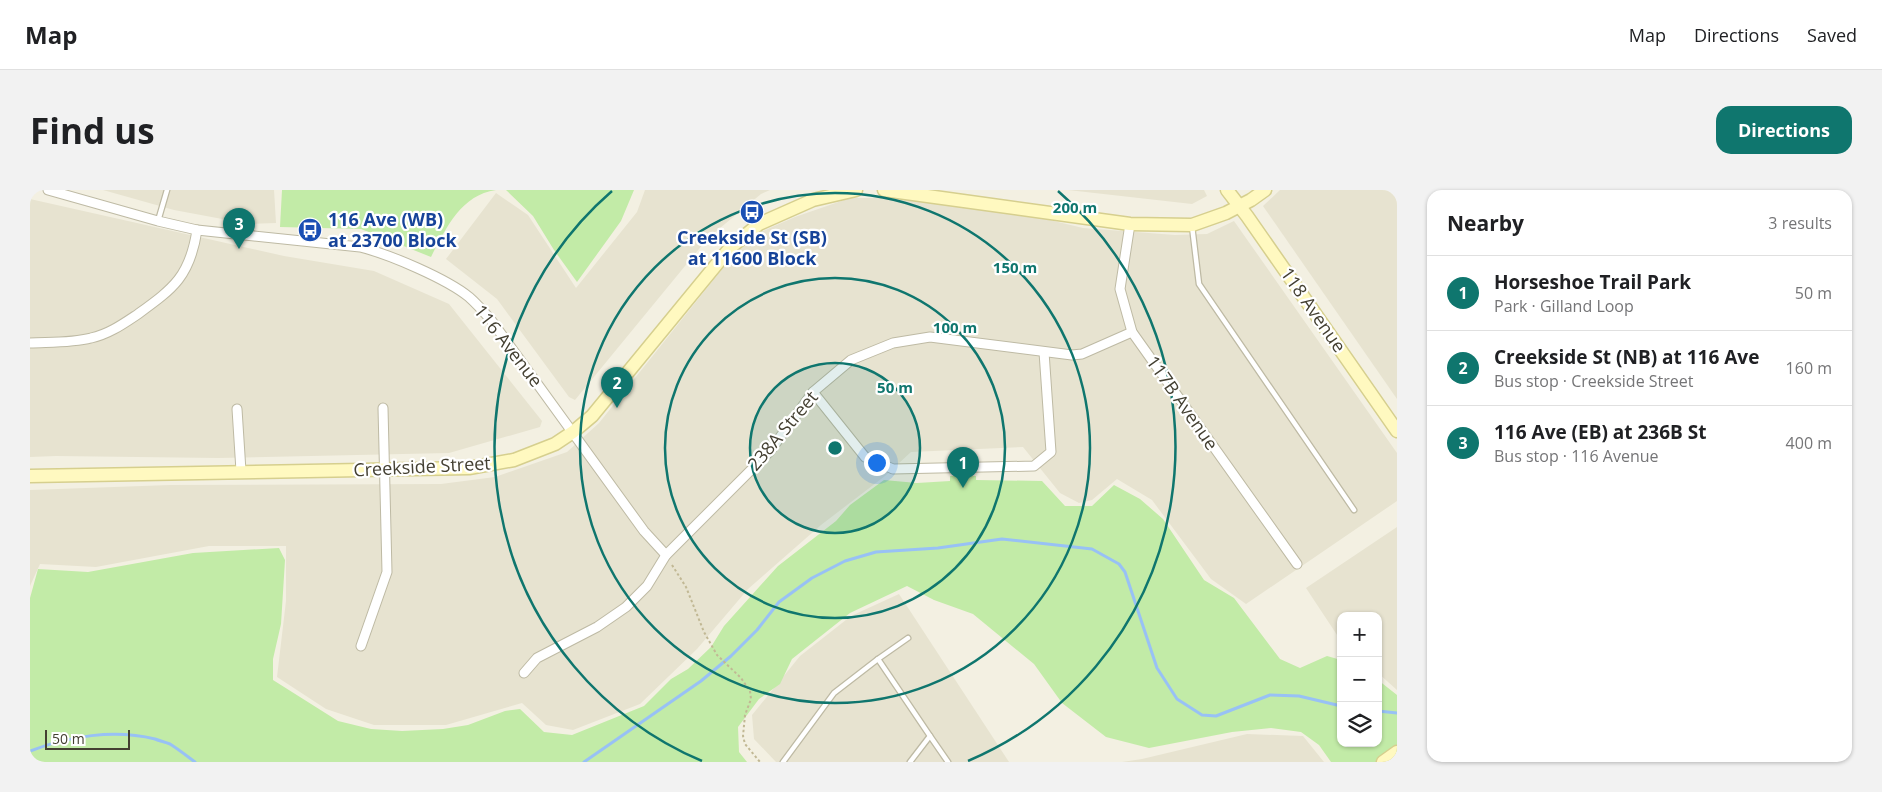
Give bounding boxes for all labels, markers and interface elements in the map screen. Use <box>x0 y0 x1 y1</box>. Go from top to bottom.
text: Map <box>25 18 77 51</box>
text: Map <box>1629 23 1666 47</box>
text: Directions <box>1694 23 1779 47</box>
text: Saved <box>1807 23 1857 47</box>
button: Directions <box>1716 106 1852 154</box>
text: Find us <box>30 107 155 154</box>
text: 200 m <box>1053 197 1097 217</box>
bus stop icon: Creekside St (SB) at 11600 Block <box>739 199 765 225</box>
place label: 116 Ave (WB) at 23700 Block <box>328 207 457 252</box>
pin: 3 <box>223 208 255 249</box>
text: Nearby <box>1447 209 1524 237</box>
text: 3 results <box>1768 212 1832 234</box>
bus stop icon: 116 Ave (WB) at 23700 Block <box>297 217 323 243</box>
place label: Creekside St (SB) at 11600 Block <box>677 225 827 270</box>
text: 150 m <box>993 257 1037 277</box>
street label: 118 Avenue <box>1276 262 1352 357</box>
text: Horseshoe Trail Park <box>1494 269 1691 295</box>
text: 1 <box>1458 282 1468 304</box>
text: 50 m <box>1795 282 1832 304</box>
text: Park · Gilland Loop <box>1494 295 1634 317</box>
street label: 116 Avenue <box>469 299 548 391</box>
text: 100 m <box>933 317 977 337</box>
text: Creekside St (NB) at 116 Ave <box>1494 344 1759 370</box>
street label: 117B Avenue <box>1141 351 1224 454</box>
text: 2 <box>1458 357 1468 379</box>
text: 160 m <box>1786 357 1832 379</box>
pin: 2 <box>601 367 633 408</box>
text: Bus stop · Creekside Street <box>1494 370 1693 392</box>
text: 50 m <box>877 377 913 397</box>
street label: 238A Street <box>742 385 823 475</box>
text: 116 Ave (EB) at 236B St <box>1494 419 1707 445</box>
text: 3 <box>1458 432 1468 454</box>
text: 400 m <box>1786 432 1832 454</box>
centre of rings <box>826 439 844 457</box>
text: Bus stop · 116 Avenue <box>1494 445 1659 467</box>
pin: 1 <box>947 447 979 488</box>
street label: Creekside Street <box>353 450 491 482</box>
your location <box>864 450 890 476</box>
map controls <box>1337 612 1382 747</box>
button: + <box>1337 612 1382 657</box>
button: − <box>1337 657 1382 702</box>
button: layers <box>1337 702 1382 747</box>
scale bar <box>45 727 130 750</box>
text: 50 m <box>52 729 85 748</box>

